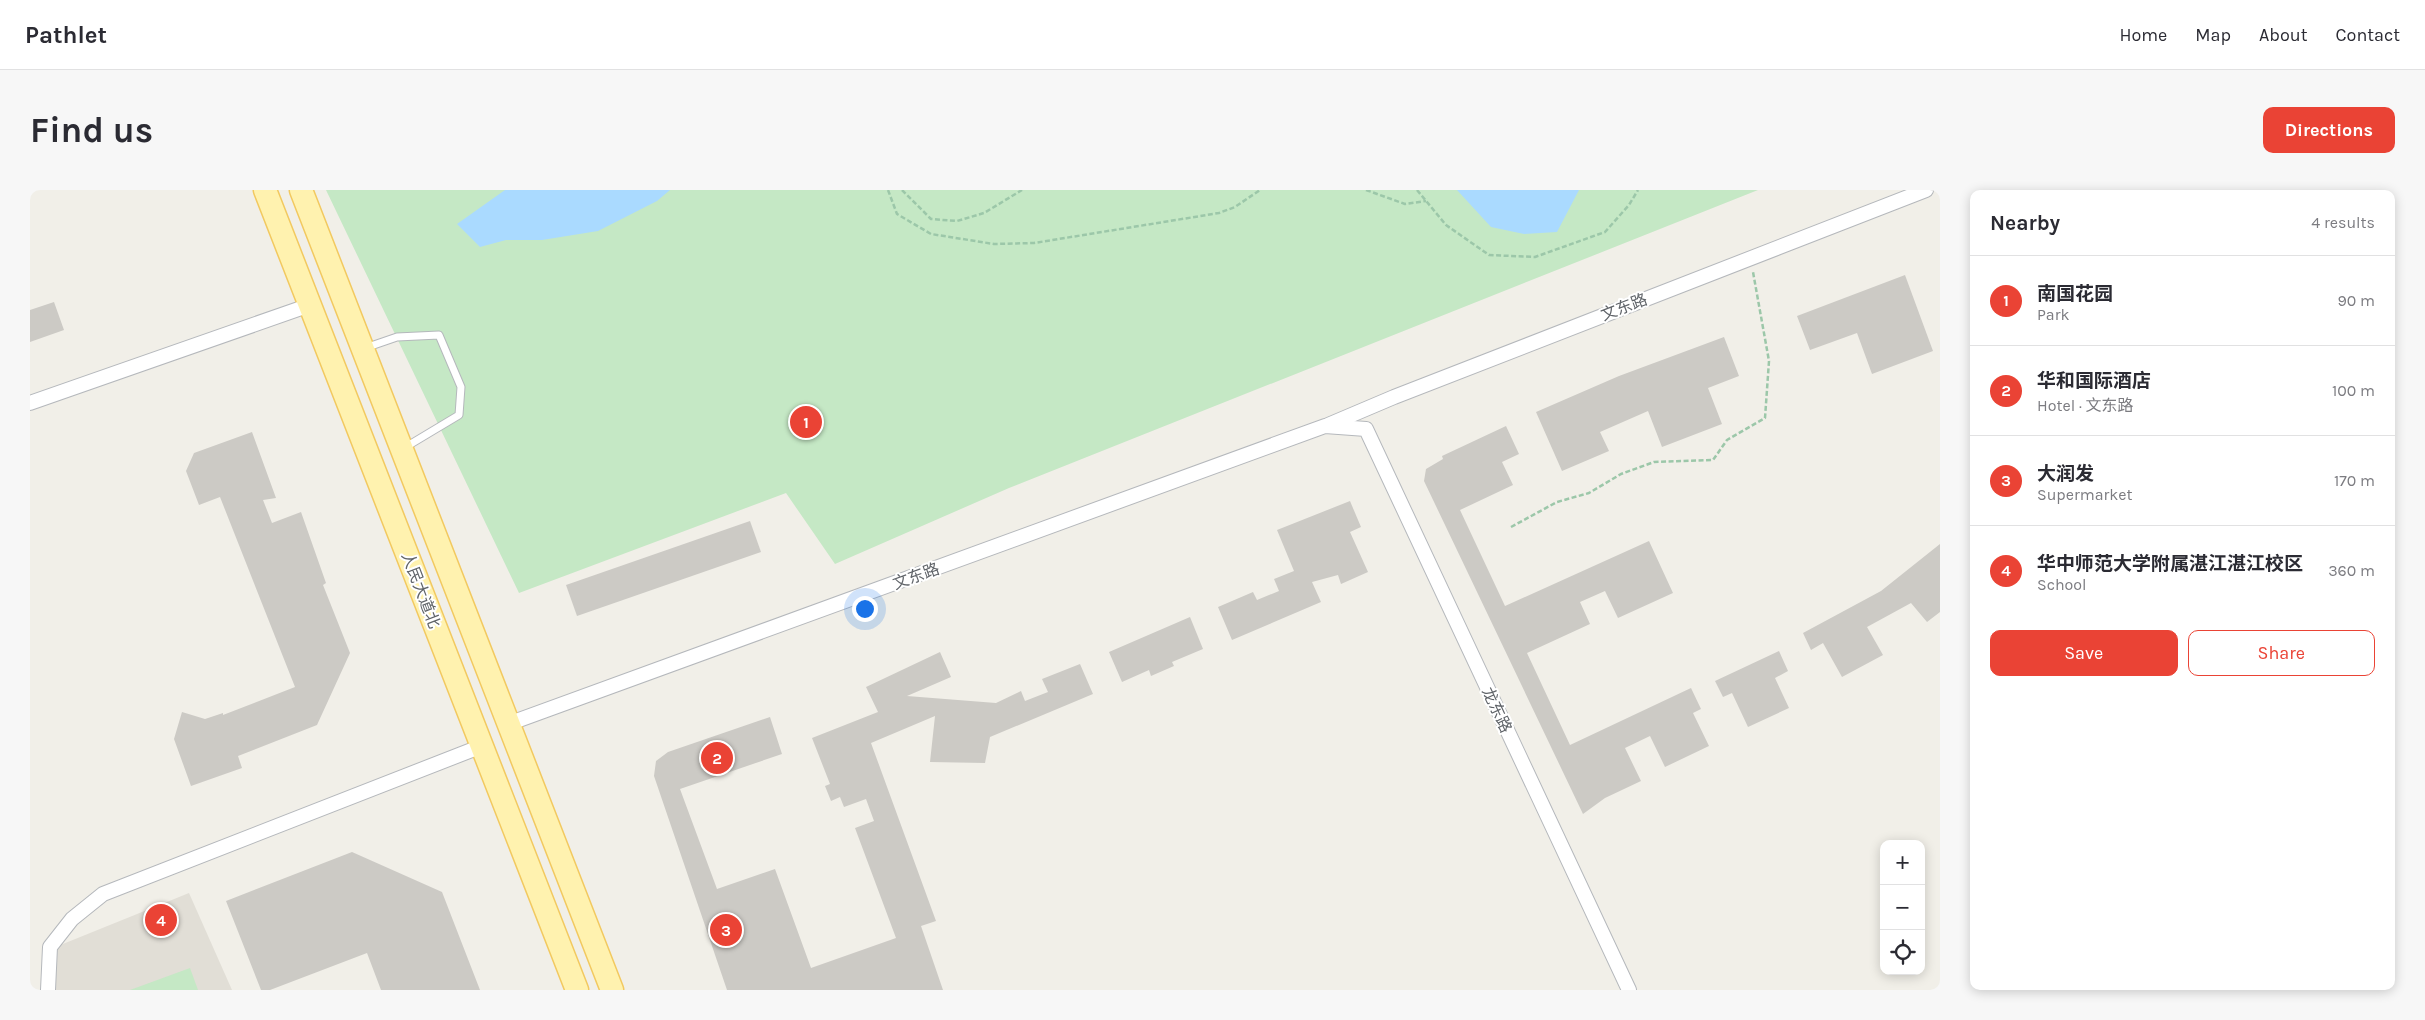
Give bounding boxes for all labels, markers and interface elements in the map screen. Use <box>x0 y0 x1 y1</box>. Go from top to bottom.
text: Pathlet <box>25 21 107 49</box>
text: Home <box>2119 24 2167 46</box>
text: Map <box>2195 24 2231 46</box>
text: About <box>2259 24 2308 46</box>
text: Contact <box>2336 24 2400 46</box>
button: Directions <box>2263 107 2395 153</box>
text: Find us <box>30 110 153 151</box>
text: Nearby <box>1990 211 2060 235</box>
text: 4 results <box>2311 213 2375 232</box>
text: 南国花园 <box>2037 283 2113 305</box>
street label: 文东路 <box>1598 290 1650 324</box>
text: 1 <box>2003 291 2009 310</box>
text: 90 m <box>2337 291 2375 310</box>
text: Park <box>2037 305 2069 324</box>
text: 华和国际酒店 <box>2037 370 2151 392</box>
text: 2 <box>2001 381 2011 400</box>
text: 100 m <box>2332 381 2375 400</box>
text: Hotel · 文东路 <box>2037 396 2134 415</box>
pin: 1 <box>790 403 822 441</box>
text: 大润发 <box>2037 463 2094 485</box>
text: 3 <box>2001 471 2011 490</box>
text: 170 m <box>2334 471 2375 490</box>
text: Supermarket <box>2037 485 2133 504</box>
street label: 人民大道北 <box>398 549 444 631</box>
text: 华中师范大学附属湛江湛江校区 <box>2037 553 2303 575</box>
street label: 文东路 <box>890 559 942 593</box>
text: 4 <box>2001 561 2011 580</box>
text: 360 m <box>2328 561 2375 580</box>
text: School <box>2037 575 2087 594</box>
your location <box>852 596 878 622</box>
button: Save <box>1990 630 2178 676</box>
button: Share <box>2188 630 2375 676</box>
street label: 龙东路 <box>1478 684 1516 736</box>
pin: 2 <box>701 739 733 777</box>
map controls <box>1880 840 1925 975</box>
button: + <box>1880 840 1925 885</box>
button: − <box>1880 885 1925 930</box>
pin: 4 <box>145 901 177 939</box>
pin: 3 <box>710 911 742 949</box>
button: locate <box>1880 930 1925 975</box>

